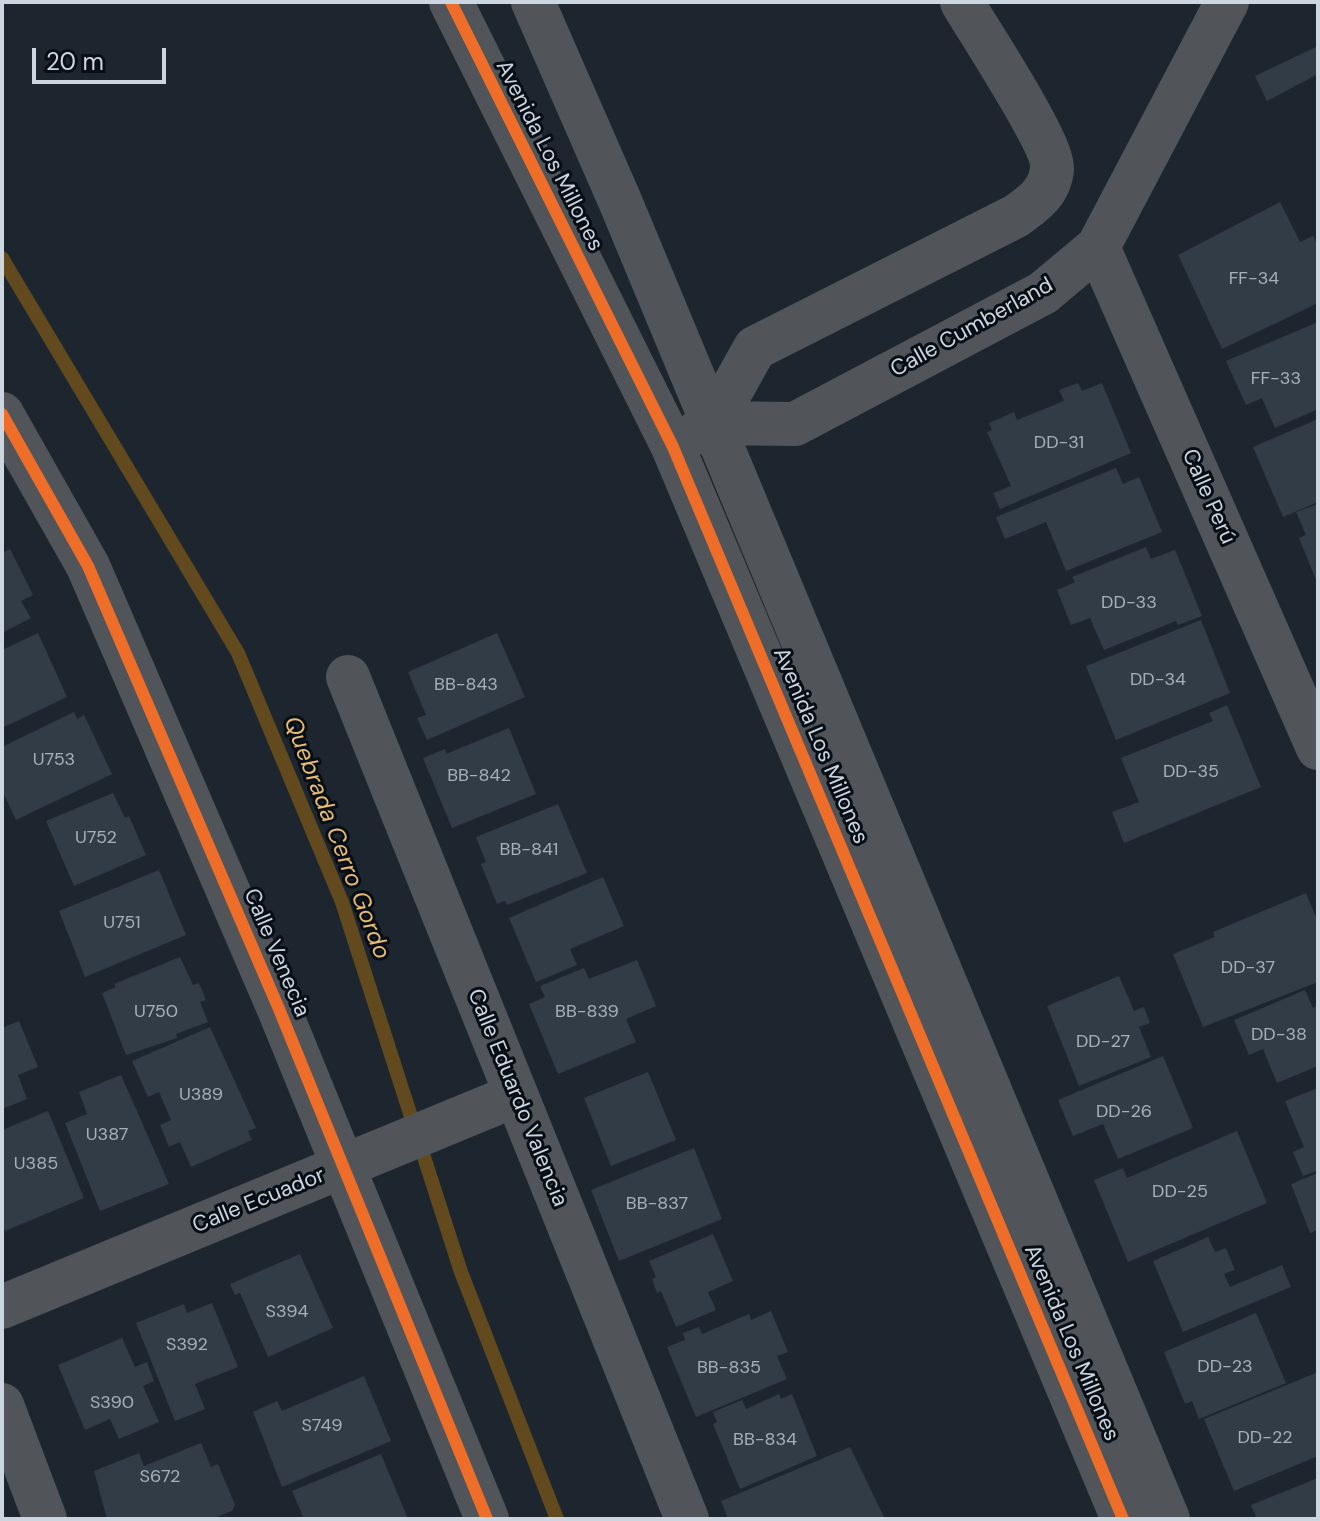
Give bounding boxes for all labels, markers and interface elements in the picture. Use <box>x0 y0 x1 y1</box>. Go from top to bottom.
scale bar <box>36 32 170 82</box>
text: 20 m <box>46 46 104 77</box>
street label: Avenida Los Millones <box>489 56 609 256</box>
house number: FF-34 <box>1229 268 1279 290</box>
street label: Calle Cumberland <box>886 272 1058 384</box>
house number: FF-33 <box>1251 368 1301 390</box>
house number: DD-31 <box>1034 432 1084 454</box>
street label: Calle Perú <box>1175 445 1241 549</box>
house number: DD-33 <box>1101 592 1157 614</box>
street label: Avenida Los Millones <box>767 644 873 848</box>
house number: DD-34 <box>1130 669 1186 691</box>
house number: BB-843 <box>434 674 498 696</box>
water label: Quebrada Cerro Gordo <box>276 712 396 964</box>
house number: U753 <box>33 749 75 771</box>
house number: DD-35 <box>1163 761 1219 783</box>
house number: BB-842 <box>447 765 511 787</box>
house number: U752 <box>75 827 117 849</box>
house number: BB-841 <box>500 839 558 861</box>
street label: Calle Venecia <box>237 885 315 1021</box>
house number: U751 <box>103 912 141 934</box>
house number: DD-37 <box>1221 957 1275 979</box>
street label: Calle Eduardo Valencia <box>461 985 573 1211</box>
house number: U750 <box>134 1001 178 1023</box>
house number: BB-839 <box>555 1001 619 1023</box>
house number: DD-38 <box>1251 1024 1307 1046</box>
house number: DD-27 <box>1076 1031 1130 1053</box>
house number: U389 <box>179 1084 223 1106</box>
house number: DD-26 <box>1096 1101 1152 1123</box>
house number: U387 <box>86 1124 128 1146</box>
house number: U385 <box>14 1153 58 1175</box>
street label: Calle Ecuador <box>189 1162 329 1240</box>
house number: DD-25 <box>1152 1181 1208 1203</box>
house number: BB-837 <box>626 1193 688 1215</box>
street label: Avenida Los Millones <box>1018 1241 1124 1445</box>
house number: S394 <box>266 1301 308 1323</box>
house number: S392 <box>166 1334 208 1356</box>
house number: DD-23 <box>1197 1356 1253 1378</box>
house number: BB-835 <box>697 1357 761 1379</box>
house number: S390 <box>90 1392 134 1414</box>
house number: S749 <box>301 1415 343 1437</box>
house number: DD-22 <box>1237 1427 1293 1449</box>
house number: BB-834 <box>733 1429 797 1451</box>
house number: S672 <box>140 1466 180 1488</box>

